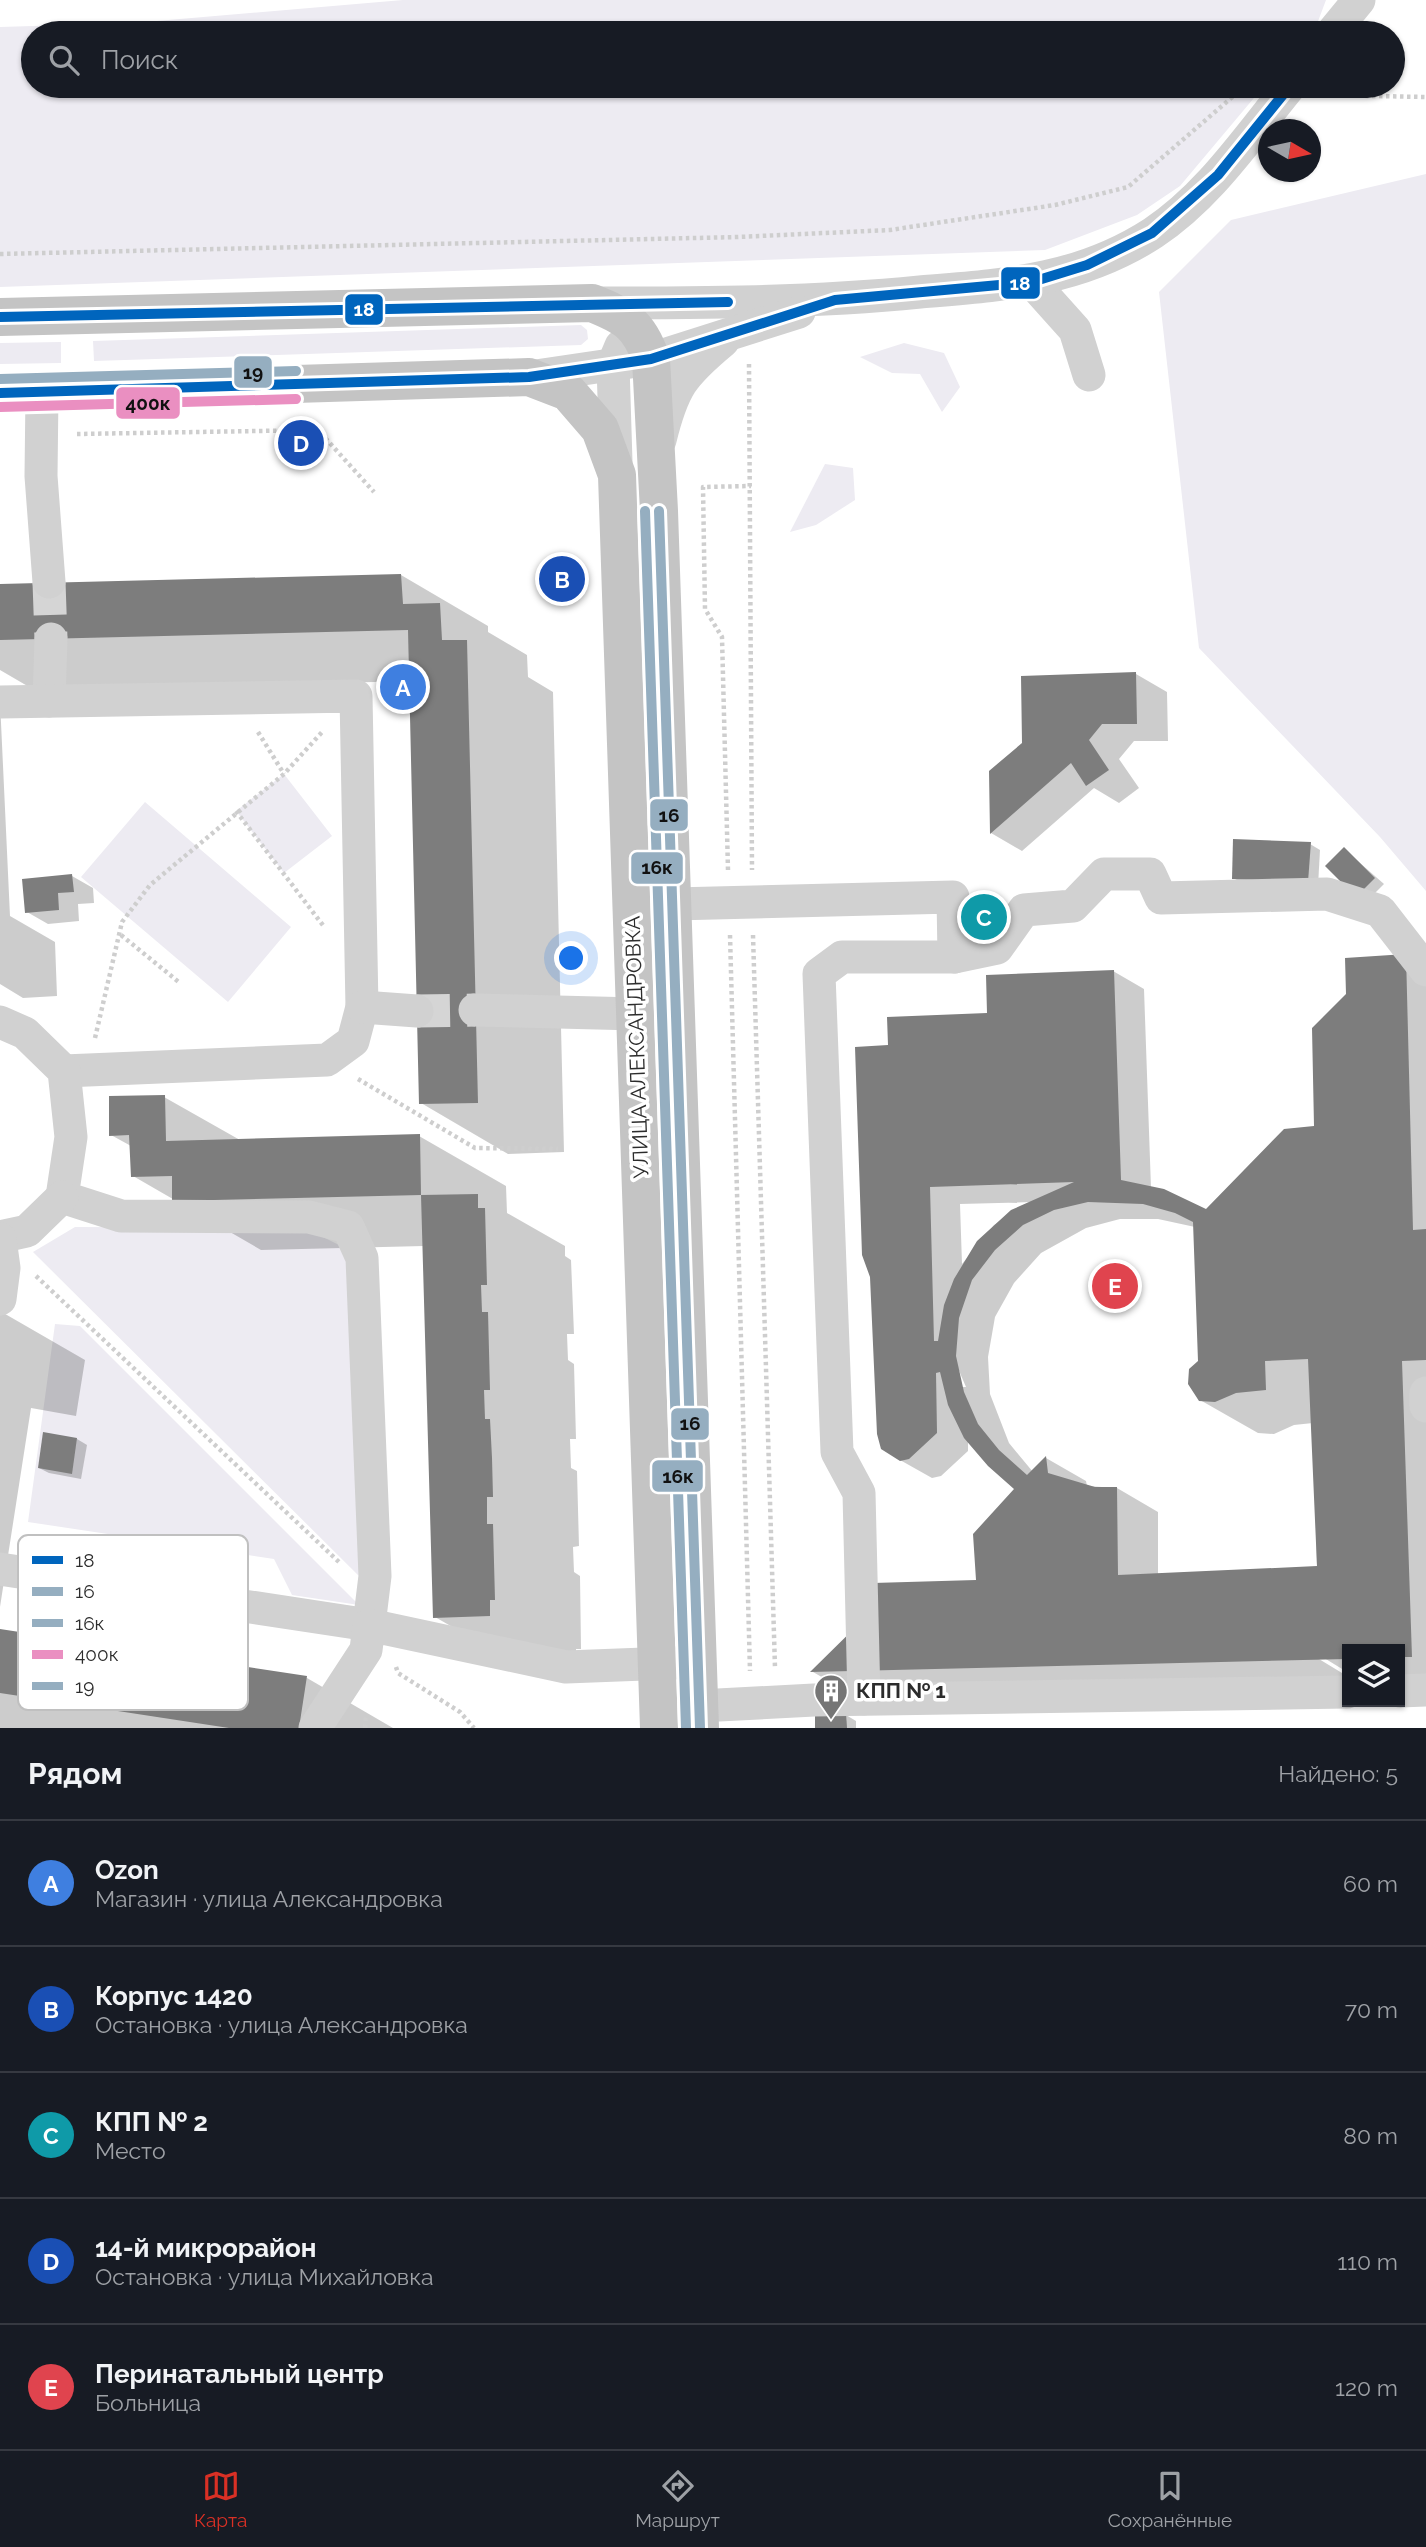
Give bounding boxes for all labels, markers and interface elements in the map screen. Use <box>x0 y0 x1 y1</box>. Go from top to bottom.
search box <box>21 21 1405 98</box>
icon: search <box>45 41 83 79</box>
text: Поиск <box>101 45 178 75</box>
north arrow <box>1258 119 1321 182</box>
line badge: 18 <box>1000 266 1041 300</box>
text: 18 <box>1010 272 1030 294</box>
line badge: 18 <box>344 293 384 326</box>
text: 18 <box>354 298 374 320</box>
line badge: 19 <box>233 355 273 389</box>
text: 19 <box>243 361 263 383</box>
line badge: 400к <box>115 386 181 420</box>
text: 400к <box>125 392 171 414</box>
pin: D <box>278 417 324 469</box>
pin: B <box>539 553 585 605</box>
pin: A <box>380 661 426 713</box>
line badge: 16 <box>649 798 689 832</box>
text: 16 <box>659 804 679 826</box>
line badge: 16к <box>630 851 684 885</box>
text: 16к <box>641 856 673 878</box>
pin: C <box>961 891 1007 943</box>
street label: УЛИЦА АЛЕКСАНДРОВКА <box>619 915 654 1179</box>
your location <box>554 941 588 975</box>
pin: E <box>1092 1260 1138 1312</box>
line badge: 16 <box>670 1407 710 1441</box>
text: 16 <box>680 1412 700 1434</box>
line badge: 16к <box>651 1459 704 1493</box>
text: 16к <box>662 1465 694 1487</box>
legend <box>18 1535 248 1710</box>
text: 18 <box>75 1549 94 1571</box>
text: 16 <box>75 1580 95 1602</box>
text: 16к <box>75 1612 105 1634</box>
text: 400к <box>75 1643 119 1665</box>
map controls <box>1342 1644 1405 1707</box>
button: layers <box>1342 1644 1405 1707</box>
building icon: КПП № 1 <box>812 1672 850 1721</box>
text: 19 <box>75 1675 94 1697</box>
place label: КПП № 1 <box>856 1678 946 1703</box>
text: Рядом <box>28 1756 122 1791</box>
text: Найдено: 5 <box>1278 1760 1398 1787</box>
text: Ozon <box>95 1855 159 1885</box>
text: A <box>43 1870 59 1897</box>
text: 60 m <box>1343 1870 1398 1897</box>
text: Магазин · улица Александровка <box>95 1885 443 1912</box>
text: Корпус 1420 <box>95 1981 253 2011</box>
text: B <box>43 1996 59 2023</box>
text: 70 m <box>1345 1996 1398 2023</box>
text: Остановка · улица Александровка <box>95 2011 468 2038</box>
text: КПП № 2 <box>95 2107 208 2137</box>
text: C <box>43 2122 59 2149</box>
text: 80 m <box>1343 2122 1398 2149</box>
text: Место <box>95 2137 166 2164</box>
text: 14-й микрорайон <box>95 2233 317 2263</box>
text: D <box>43 2248 59 2275</box>
text: 110 m <box>1337 2248 1398 2275</box>
text: Остановка · улица Михайловка <box>95 2263 434 2290</box>
text: Перинатальный центр <box>95 2359 384 2389</box>
text: E <box>44 2374 58 2401</box>
text: 120 m <box>1335 2374 1398 2401</box>
text: Больница <box>95 2389 201 2416</box>
tab: Карта <box>194 2467 247 2531</box>
tab: Маршрут <box>635 2467 720 2531</box>
tab: Сохранённые <box>1108 2467 1232 2531</box>

